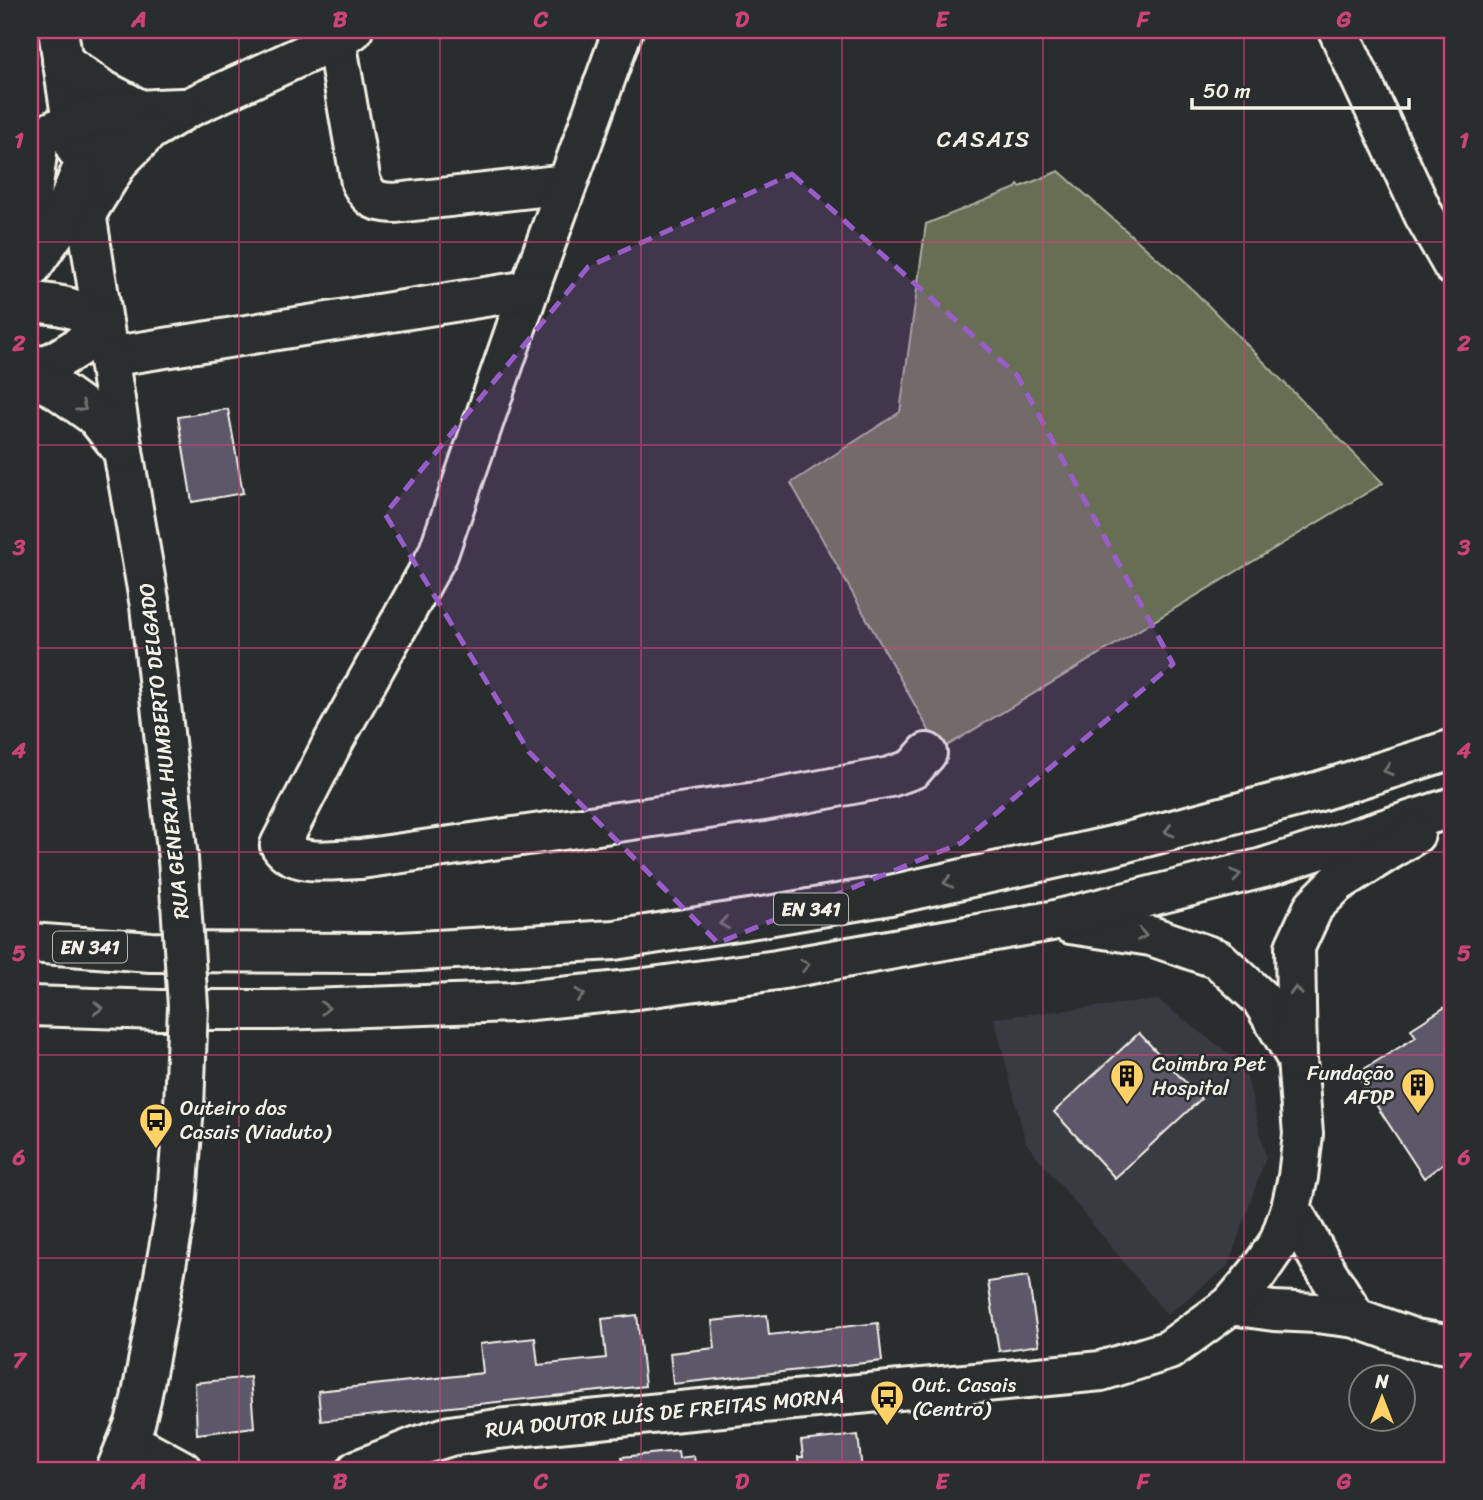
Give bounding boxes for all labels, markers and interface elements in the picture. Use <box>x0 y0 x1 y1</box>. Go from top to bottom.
text: A <box>130 0 147 40</box>
text: B <box>333 0 348 40</box>
text: C <box>533 0 549 40</box>
text: D <box>735 0 750 40</box>
text: E <box>936 0 951 40</box>
text: F <box>1136 0 1151 40</box>
text: G <box>1336 0 1352 40</box>
scale bar <box>1192 66 1410 110</box>
text: 50 m <box>1203 72 1251 110</box>
district label: CASAIS <box>937 119 1031 160</box>
text: 1 <box>14 120 24 161</box>
text: 1 <box>1459 120 1469 161</box>
text: 2 <box>11 323 26 364</box>
text: 2 <box>1456 323 1471 364</box>
one-way arrow <box>74 399 87 411</box>
text: 3 <box>12 527 26 568</box>
text: 3 <box>1457 527 1471 568</box>
street label: RUA GENERAL HUMBERTO DELGADO <box>127 581 201 921</box>
text: 4 <box>11 730 27 771</box>
text: 4 <box>1456 730 1472 771</box>
one-way arrow <box>1383 761 1395 776</box>
one-way arrow <box>1163 823 1175 837</box>
one-way arrow <box>1230 869 1242 883</box>
one-way arrow <box>942 874 954 889</box>
road number: EN 341 <box>774 894 848 925</box>
one-way arrow <box>718 915 730 930</box>
one-way arrow <box>1136 927 1148 942</box>
road number: EN 341 <box>53 931 127 962</box>
text: 5 <box>12 933 26 974</box>
text: 5 <box>1457 933 1471 974</box>
one-way arrow <box>799 958 811 973</box>
one-way arrow <box>1288 985 1304 995</box>
one-way arrow <box>575 988 586 1003</box>
one-way arrow <box>93 1001 104 1016</box>
one-way arrow <box>320 1001 331 1016</box>
place label: Coimbra Pet Hospital <box>1152 1045 1266 1107</box>
place label: Fundação AFDP <box>1307 1054 1394 1116</box>
building icon: Coimbra Pet Hospital <box>1108 1057 1146 1106</box>
building icon: Fundação AFDP <box>1399 1066 1437 1115</box>
place label: Outeiro dos Casais (Viaduto) <box>180 1089 332 1151</box>
bus stop icon: Outeiro dos Casais (Viaduto) <box>137 1101 175 1150</box>
text: 6 <box>11 1137 26 1178</box>
text: 6 <box>1456 1137 1471 1178</box>
text: 7 <box>12 1340 27 1381</box>
text: 7 <box>1457 1340 1472 1381</box>
north arrow <box>1346 1364 1416 1434</box>
text: N <box>1374 1365 1389 1398</box>
place label: Out. Casais (Centro) <box>912 1366 1016 1428</box>
street label: RUA DOUTOR LUÍS DE FREITAS MORNA <box>483 1377 846 1450</box>
bus stop icon: Out. Casais (Centro) <box>868 1378 906 1427</box>
text: A <box>130 1461 147 1500</box>
text: B <box>333 1461 348 1500</box>
text: C <box>533 1461 549 1500</box>
text: D <box>735 1461 750 1500</box>
text: E <box>936 1461 951 1500</box>
text: F <box>1136 1461 1151 1500</box>
text: G <box>1336 1461 1352 1500</box>

